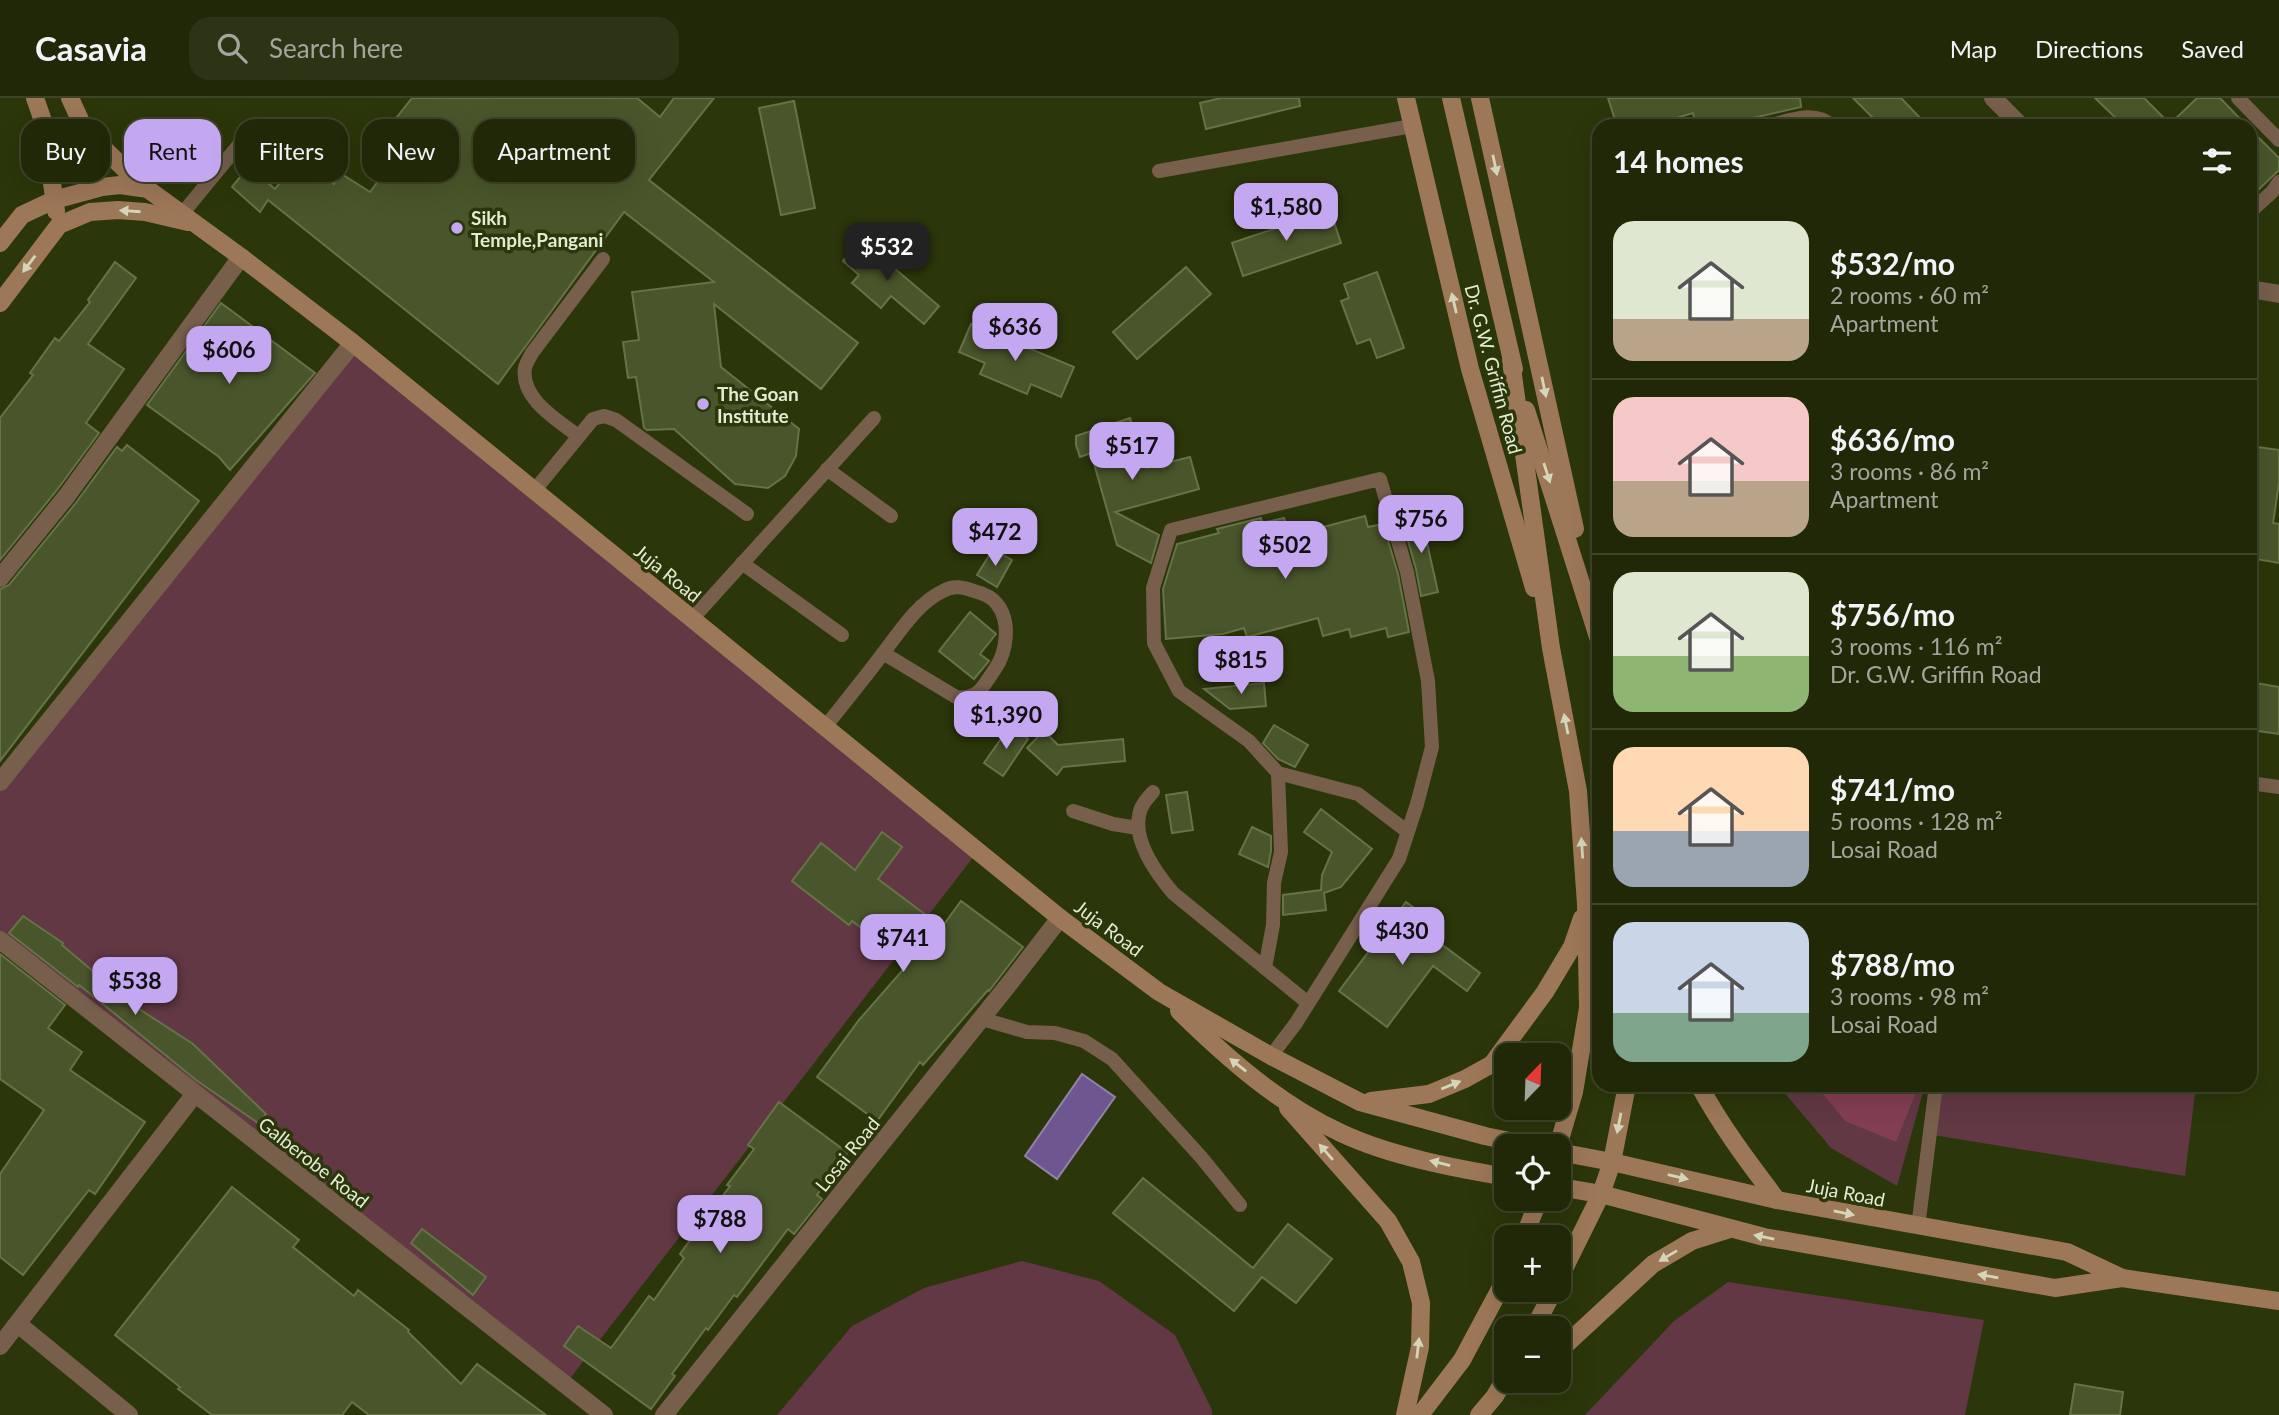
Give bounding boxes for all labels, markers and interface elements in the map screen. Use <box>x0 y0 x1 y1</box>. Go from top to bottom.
search box <box>189 17 679 80</box>
text: Casavia <box>35 28 147 68</box>
icon: search <box>213 29 251 67</box>
text: Search here <box>269 32 403 64</box>
text: Map <box>1950 34 1997 63</box>
text: Directions <box>2035 34 2143 63</box>
text: Saved <box>2181 34 2244 63</box>
chip: Buy <box>21 119 110 182</box>
chip: Rent <box>124 119 221 182</box>
chip: Filters <box>235 119 348 182</box>
chip: New <box>362 119 459 182</box>
chip: Apartment <box>473 119 635 182</box>
icon: filters <box>2198 142 2236 180</box>
text: 14 homes <box>1613 143 1744 179</box>
one-way arrow <box>1489 154 1500 176</box>
pin: $1,580 <box>1229 184 1343 243</box>
text: $1,580 <box>1250 192 1322 220</box>
one-way arrow <box>118 205 140 216</box>
place label: Sikh Temple,Pangani <box>471 206 603 251</box>
marker: Sikh Temple,Pangani <box>449 220 465 236</box>
pin: $532 <box>846 223 928 283</box>
text: $532 <box>860 232 914 260</box>
text: $532/mo <box>1830 245 1955 281</box>
icon: home <box>1669 249 1753 333</box>
one-way arrow <box>22 255 36 273</box>
text: 2 rooms · 60 m² <box>1830 281 1989 309</box>
street label: Dr. G.W. Griffin Road <box>1460 282 1528 456</box>
one-way arrow <box>1448 292 1459 314</box>
pin: $636 <box>974 303 1056 363</box>
text: Apartment <box>1830 309 1938 337</box>
text: $636 <box>988 312 1042 340</box>
pin: $606 <box>188 327 270 386</box>
text: $606 <box>202 335 256 363</box>
one-way arrow <box>1538 376 1549 398</box>
place label: The Goan Institute <box>717 382 799 427</box>
marker: The Goan Institute <box>695 396 711 412</box>
text: $636/mo <box>1830 421 1955 457</box>
pin: $517 <box>1091 422 1173 482</box>
icon: home <box>1669 425 1753 509</box>
text: $517 <box>1105 431 1159 459</box>
text: 3 rooms · 86 m² <box>1830 457 1989 485</box>
one-way arrow <box>1542 463 1552 484</box>
text: Apartment <box>1830 485 1938 513</box>
pin: $756 <box>1380 496 1462 555</box>
text: $756 <box>1394 504 1448 532</box>
pin: $472 <box>954 508 1036 568</box>
text: $472 <box>968 517 1022 545</box>
pin: $502 <box>1244 522 1326 581</box>
text: $502 <box>1258 530 1312 558</box>
street label: Juja Road <box>630 539 706 607</box>
text: $756/mo <box>1830 596 1955 632</box>
icon: home <box>1669 600 1753 684</box>
text: 3 rooms · 116 m² <box>1830 632 2002 660</box>
pin: $815 <box>1200 636 1282 696</box>
text: $815 <box>1214 645 1268 673</box>
text: Dr. G.W. Griffin Road <box>1830 660 2042 688</box>
pin: $1,390 <box>949 692 1063 751</box>
text: $1,390 <box>970 700 1042 728</box>
one-way arrow <box>1560 713 1571 735</box>
text: $741/mo <box>1830 771 1955 807</box>
icon: home <box>1669 775 1753 859</box>
text: 5 rooms · 128 m² <box>1830 807 2002 835</box>
text: Losai Road <box>1830 835 1938 863</box>
one-way arrow <box>1576 836 1587 858</box>
street label: Juja Road <box>1070 895 1148 961</box>
pin: $430 <box>1361 908 1443 967</box>
pin: $741 <box>862 914 944 974</box>
text: $430 <box>1375 916 1429 944</box>
text: $741 <box>876 923 930 951</box>
text: $788/mo <box>1830 946 1955 982</box>
icon: home <box>1669 950 1753 1034</box>
pin: $538 <box>94 958 176 1017</box>
text: $538 <box>108 966 162 994</box>
text: 3 rooms · 98 m² <box>1830 982 1989 1010</box>
text: Losai Road <box>1830 1010 1938 1038</box>
north arrow <box>1494 1043 1572 1120</box>
map controls <box>1494 1043 1571 1393</box>
one-way arrow <box>1229 1058 1247 1073</box>
one-way arrow <box>1440 1079 1461 1090</box>
street label: Galberobe Road <box>254 1112 374 1212</box>
street label: Losai Road <box>810 1112 884 1196</box>
one-way arrow <box>1613 1112 1624 1134</box>
button: locate <box>1494 1134 1571 1211</box>
one-way arrow <box>1318 1143 1334 1161</box>
one-way arrow <box>1429 1157 1451 1168</box>
one-way arrow <box>1667 1172 1689 1183</box>
street label: Juja Road <box>1805 1173 1887 1211</box>
pin: $788 <box>679 1196 761 1255</box>
text: $788 <box>693 1204 747 1232</box>
one-way arrow <box>1833 1208 1855 1219</box>
button: + <box>1494 1225 1571 1302</box>
one-way arrow <box>1753 1231 1775 1242</box>
one-way arrow <box>1658 1249 1677 1262</box>
one-way arrow <box>1977 1270 1999 1281</box>
button: − <box>1494 1316 1571 1393</box>
one-way arrow <box>1413 1337 1424 1359</box>

